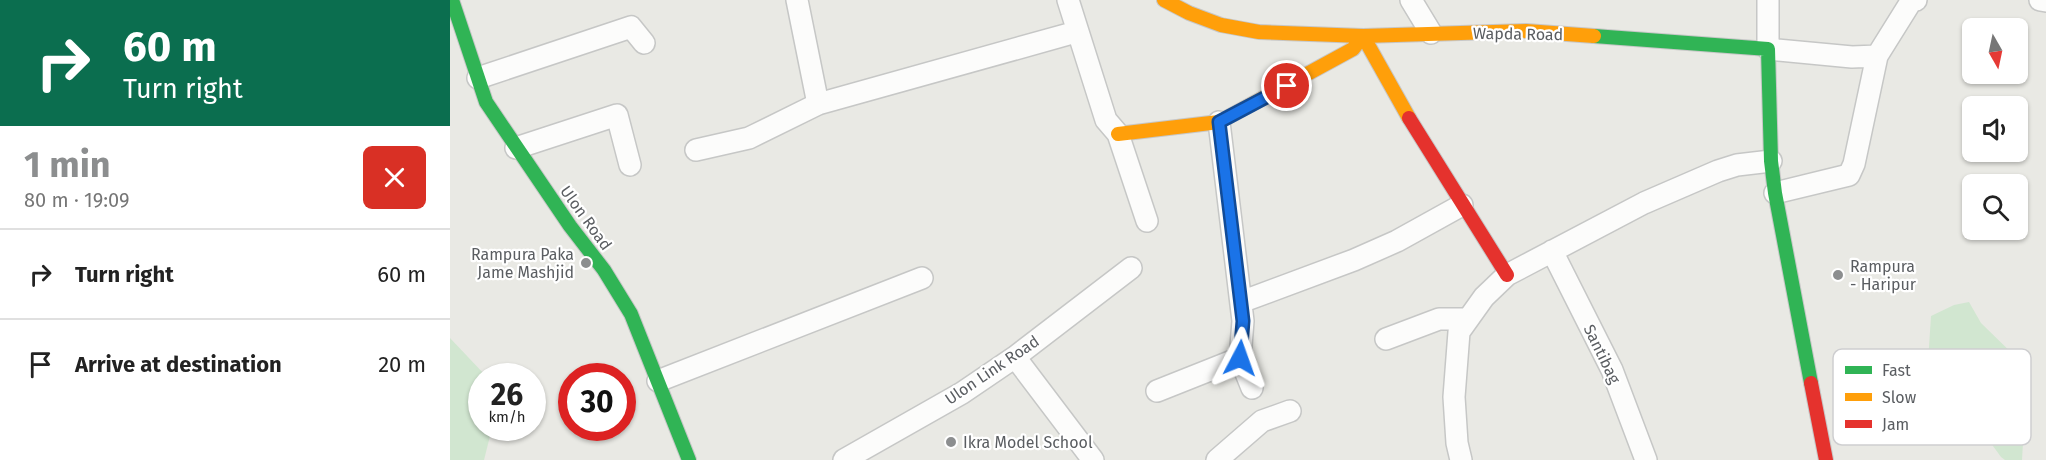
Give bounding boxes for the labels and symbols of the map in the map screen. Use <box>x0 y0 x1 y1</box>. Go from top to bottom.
north arrow <box>1962 18 2028 84</box>
street label: Wapda Road <box>1473 24 1563 44</box>
pin <box>1261 60 1312 111</box>
street label: Ulon Road <box>556 182 616 254</box>
place label: Rampura Paka Jame Mashjid <box>471 245 574 282</box>
marker: Rampura Paka Jame Mashjid <box>579 256 593 270</box>
place label: Rampura - Haripur <box>1850 257 1917 294</box>
marker: Rampura - Haripur <box>1831 268 1845 282</box>
street label: Santibag <box>1580 321 1625 387</box>
position arrow <box>1208 326 1272 390</box>
street label: Ulon Link Road <box>941 332 1043 408</box>
legend <box>1833 349 2031 445</box>
text: Fast <box>1882 361 1911 380</box>
speed limit sign: 30 <box>558 363 636 441</box>
text: Slow <box>1882 388 1917 407</box>
text: Jam <box>1882 415 1909 434</box>
place label: Ikra Model School <box>963 433 1093 452</box>
marker: Ikra Model School <box>944 435 958 449</box>

